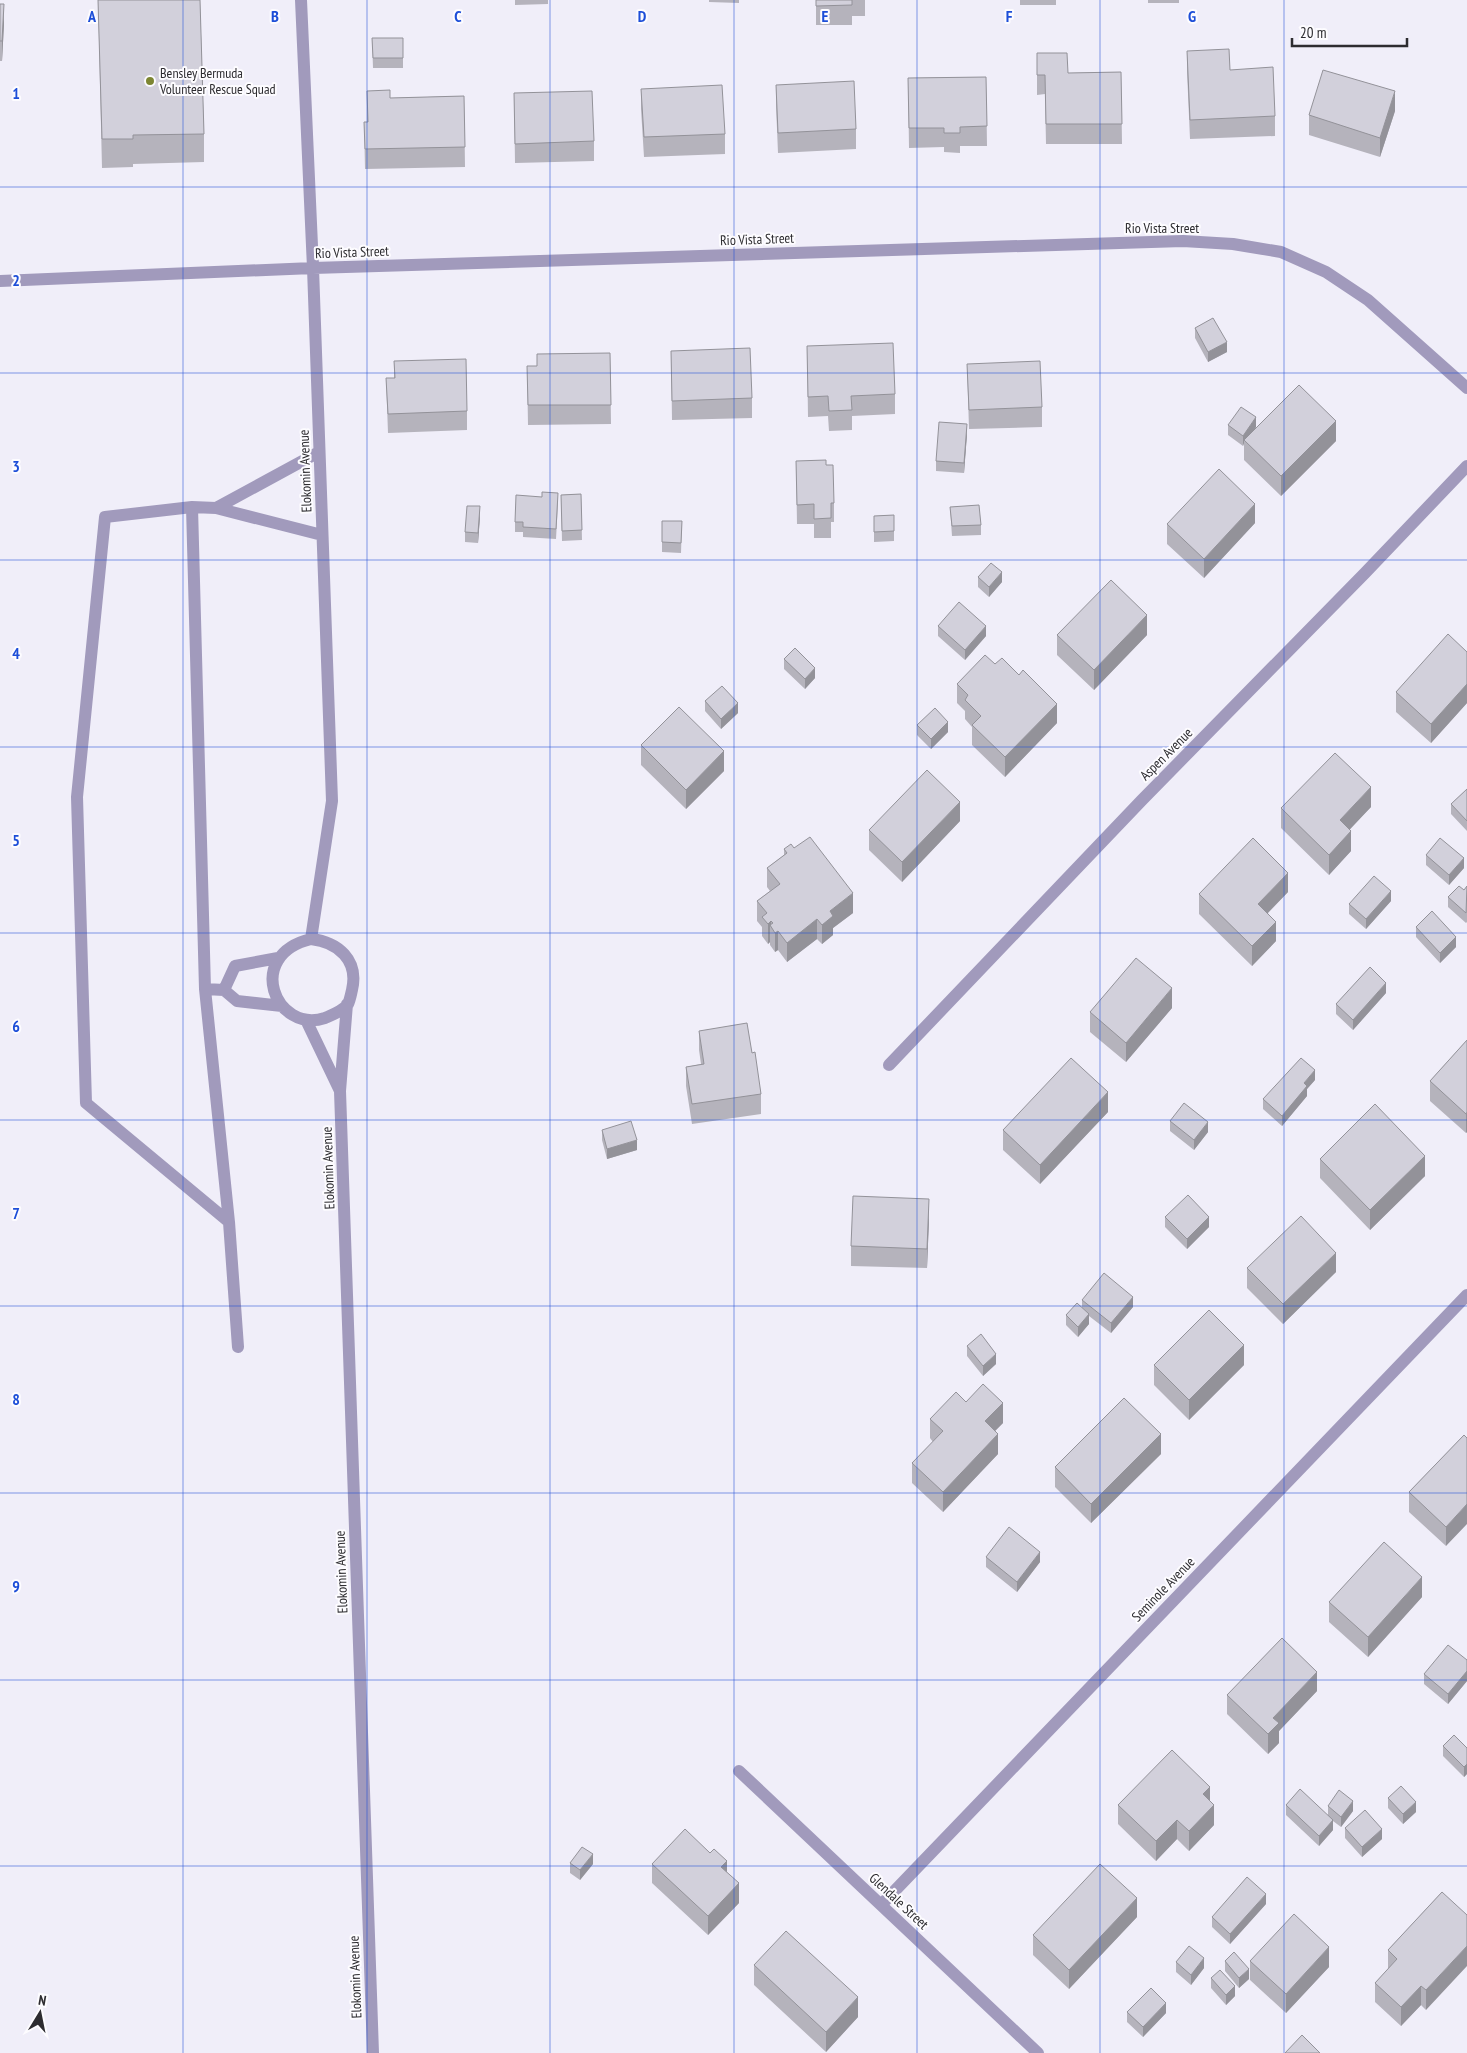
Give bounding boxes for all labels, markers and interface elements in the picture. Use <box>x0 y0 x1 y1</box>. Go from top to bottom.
text: A <box>87 6 97 26</box>
text: B <box>271 6 279 26</box>
text: C <box>454 6 462 26</box>
text: D <box>638 6 647 26</box>
text: E <box>822 6 829 26</box>
text: F <box>1006 6 1013 26</box>
text: G <box>1188 6 1196 26</box>
scale bar <box>1292 15 1407 47</box>
text: 20 m <box>1300 23 1326 42</box>
place label: Bensley Bermuda Volunteer Rescue Squad <box>159 64 276 98</box>
marker: Bensley Bermuda Volunteer Rescue Squad <box>144 75 156 87</box>
text: 1 <box>12 83 20 103</box>
street label: Rio Vista Street <box>1125 219 1199 237</box>
street label: Rio Vista Street <box>720 229 794 249</box>
street label: Rio Vista Street <box>315 242 389 262</box>
text: 2 <box>12 270 20 290</box>
street label: Elokomin Avenue <box>295 429 315 513</box>
text: 3 <box>12 456 20 476</box>
text: 4 <box>12 643 20 663</box>
street label: Aspen Avenue <box>1136 724 1196 784</box>
text: 5 <box>12 830 20 850</box>
text: 6 <box>12 1016 20 1036</box>
street label: Elokomin Avenue <box>318 1126 338 1210</box>
text: 7 <box>12 1203 20 1223</box>
text: 8 <box>12 1389 20 1409</box>
street label: Elokomin Avenue <box>331 1530 351 1614</box>
street label: Seminole Avenue <box>1128 1553 1199 1625</box>
text: 9 <box>12 1576 20 1596</box>
street label: Glendale Street <box>866 1869 933 1933</box>
street label: Elokomin Avenue <box>345 1935 365 2019</box>
north arrow <box>15 1988 65 2038</box>
text: N <box>37 1991 48 2010</box>

